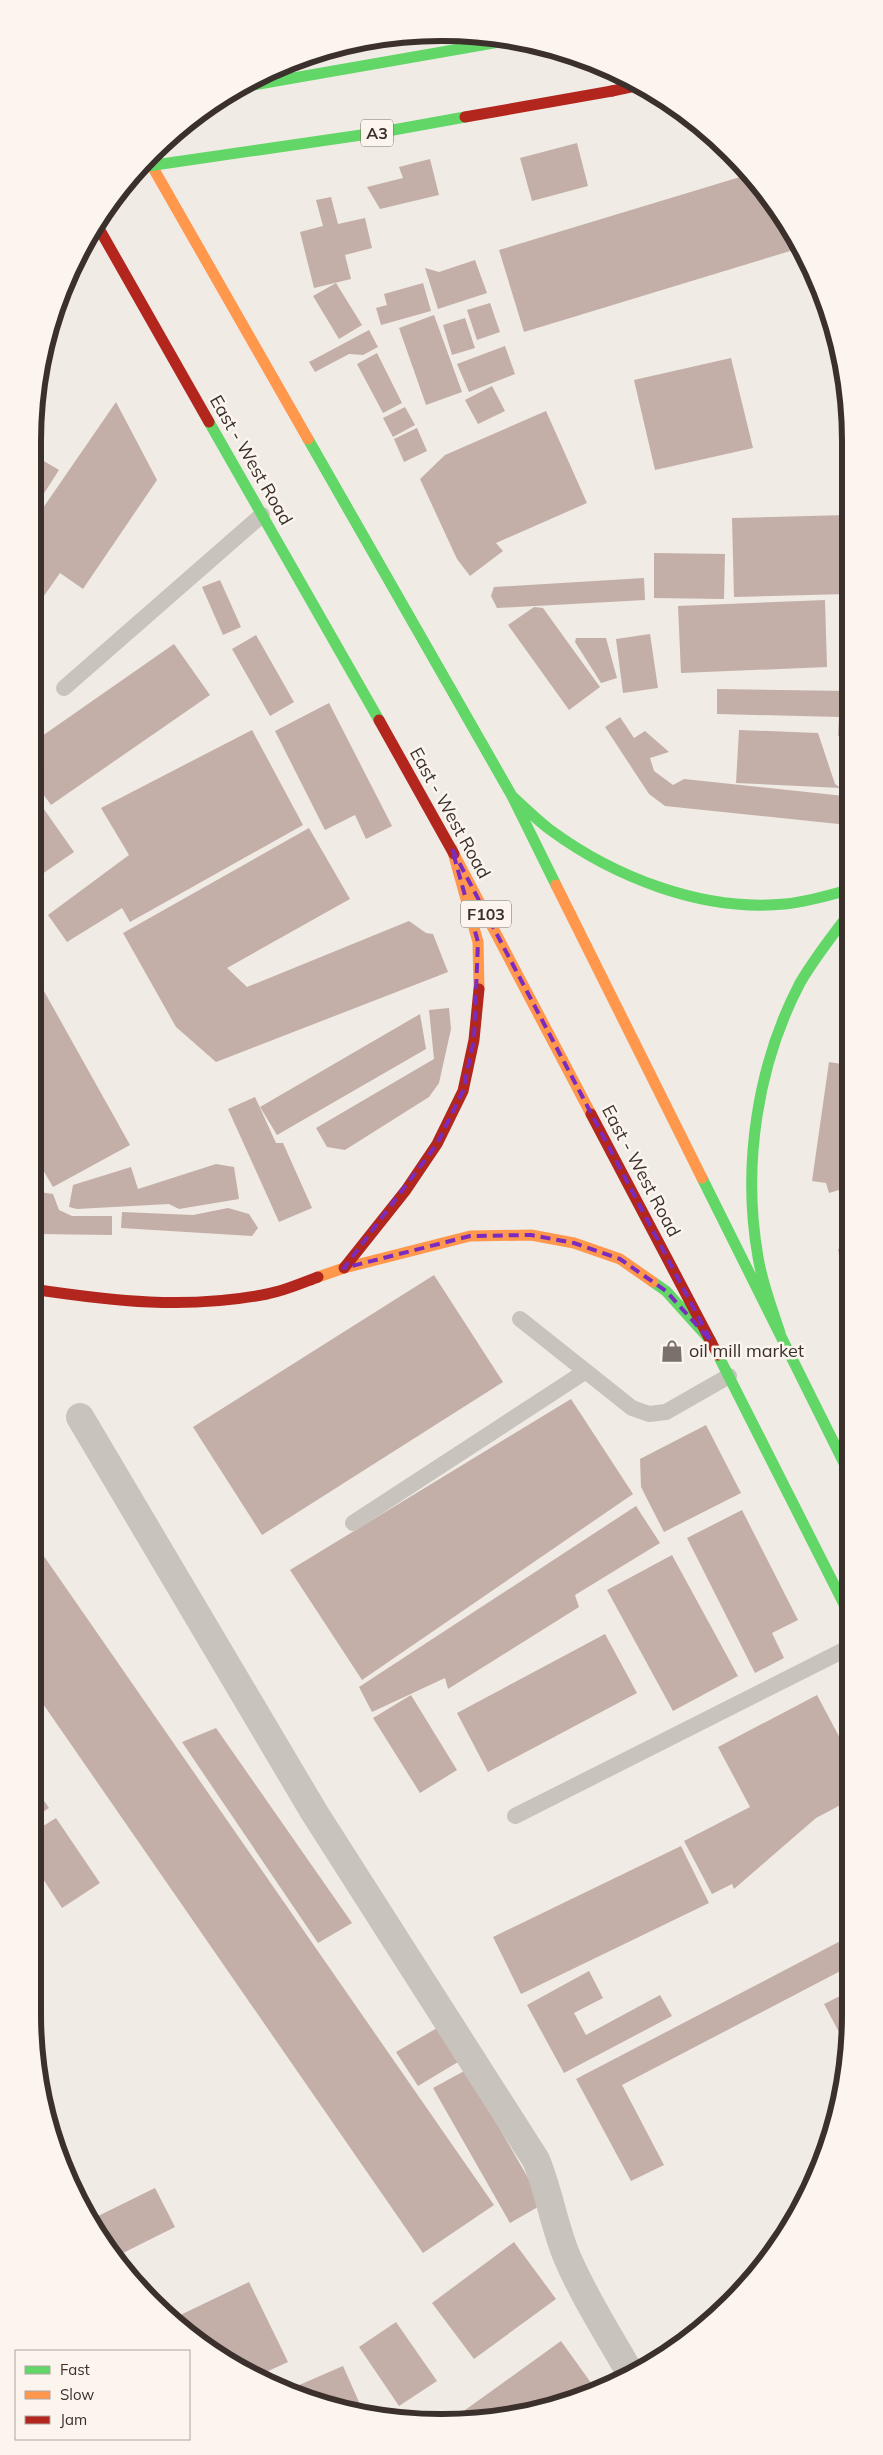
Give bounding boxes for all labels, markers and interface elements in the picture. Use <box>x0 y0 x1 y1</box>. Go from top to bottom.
road number: A3 <box>361 120 393 146</box>
street label: East - West Road <box>205 391 298 529</box>
street label: East - West Road <box>405 743 496 882</box>
road number: F103 <box>461 901 511 928</box>
street label: East - West Road <box>597 1101 686 1241</box>
shop icon: oil mill market <box>659 1338 685 1364</box>
place label: oil mill market <box>689 1339 804 1362</box>
legend <box>15 2350 190 2440</box>
text: Fast <box>60 2360 90 2379</box>
text: Slow <box>60 2385 94 2404</box>
text: Jam <box>60 2410 87 2429</box>

